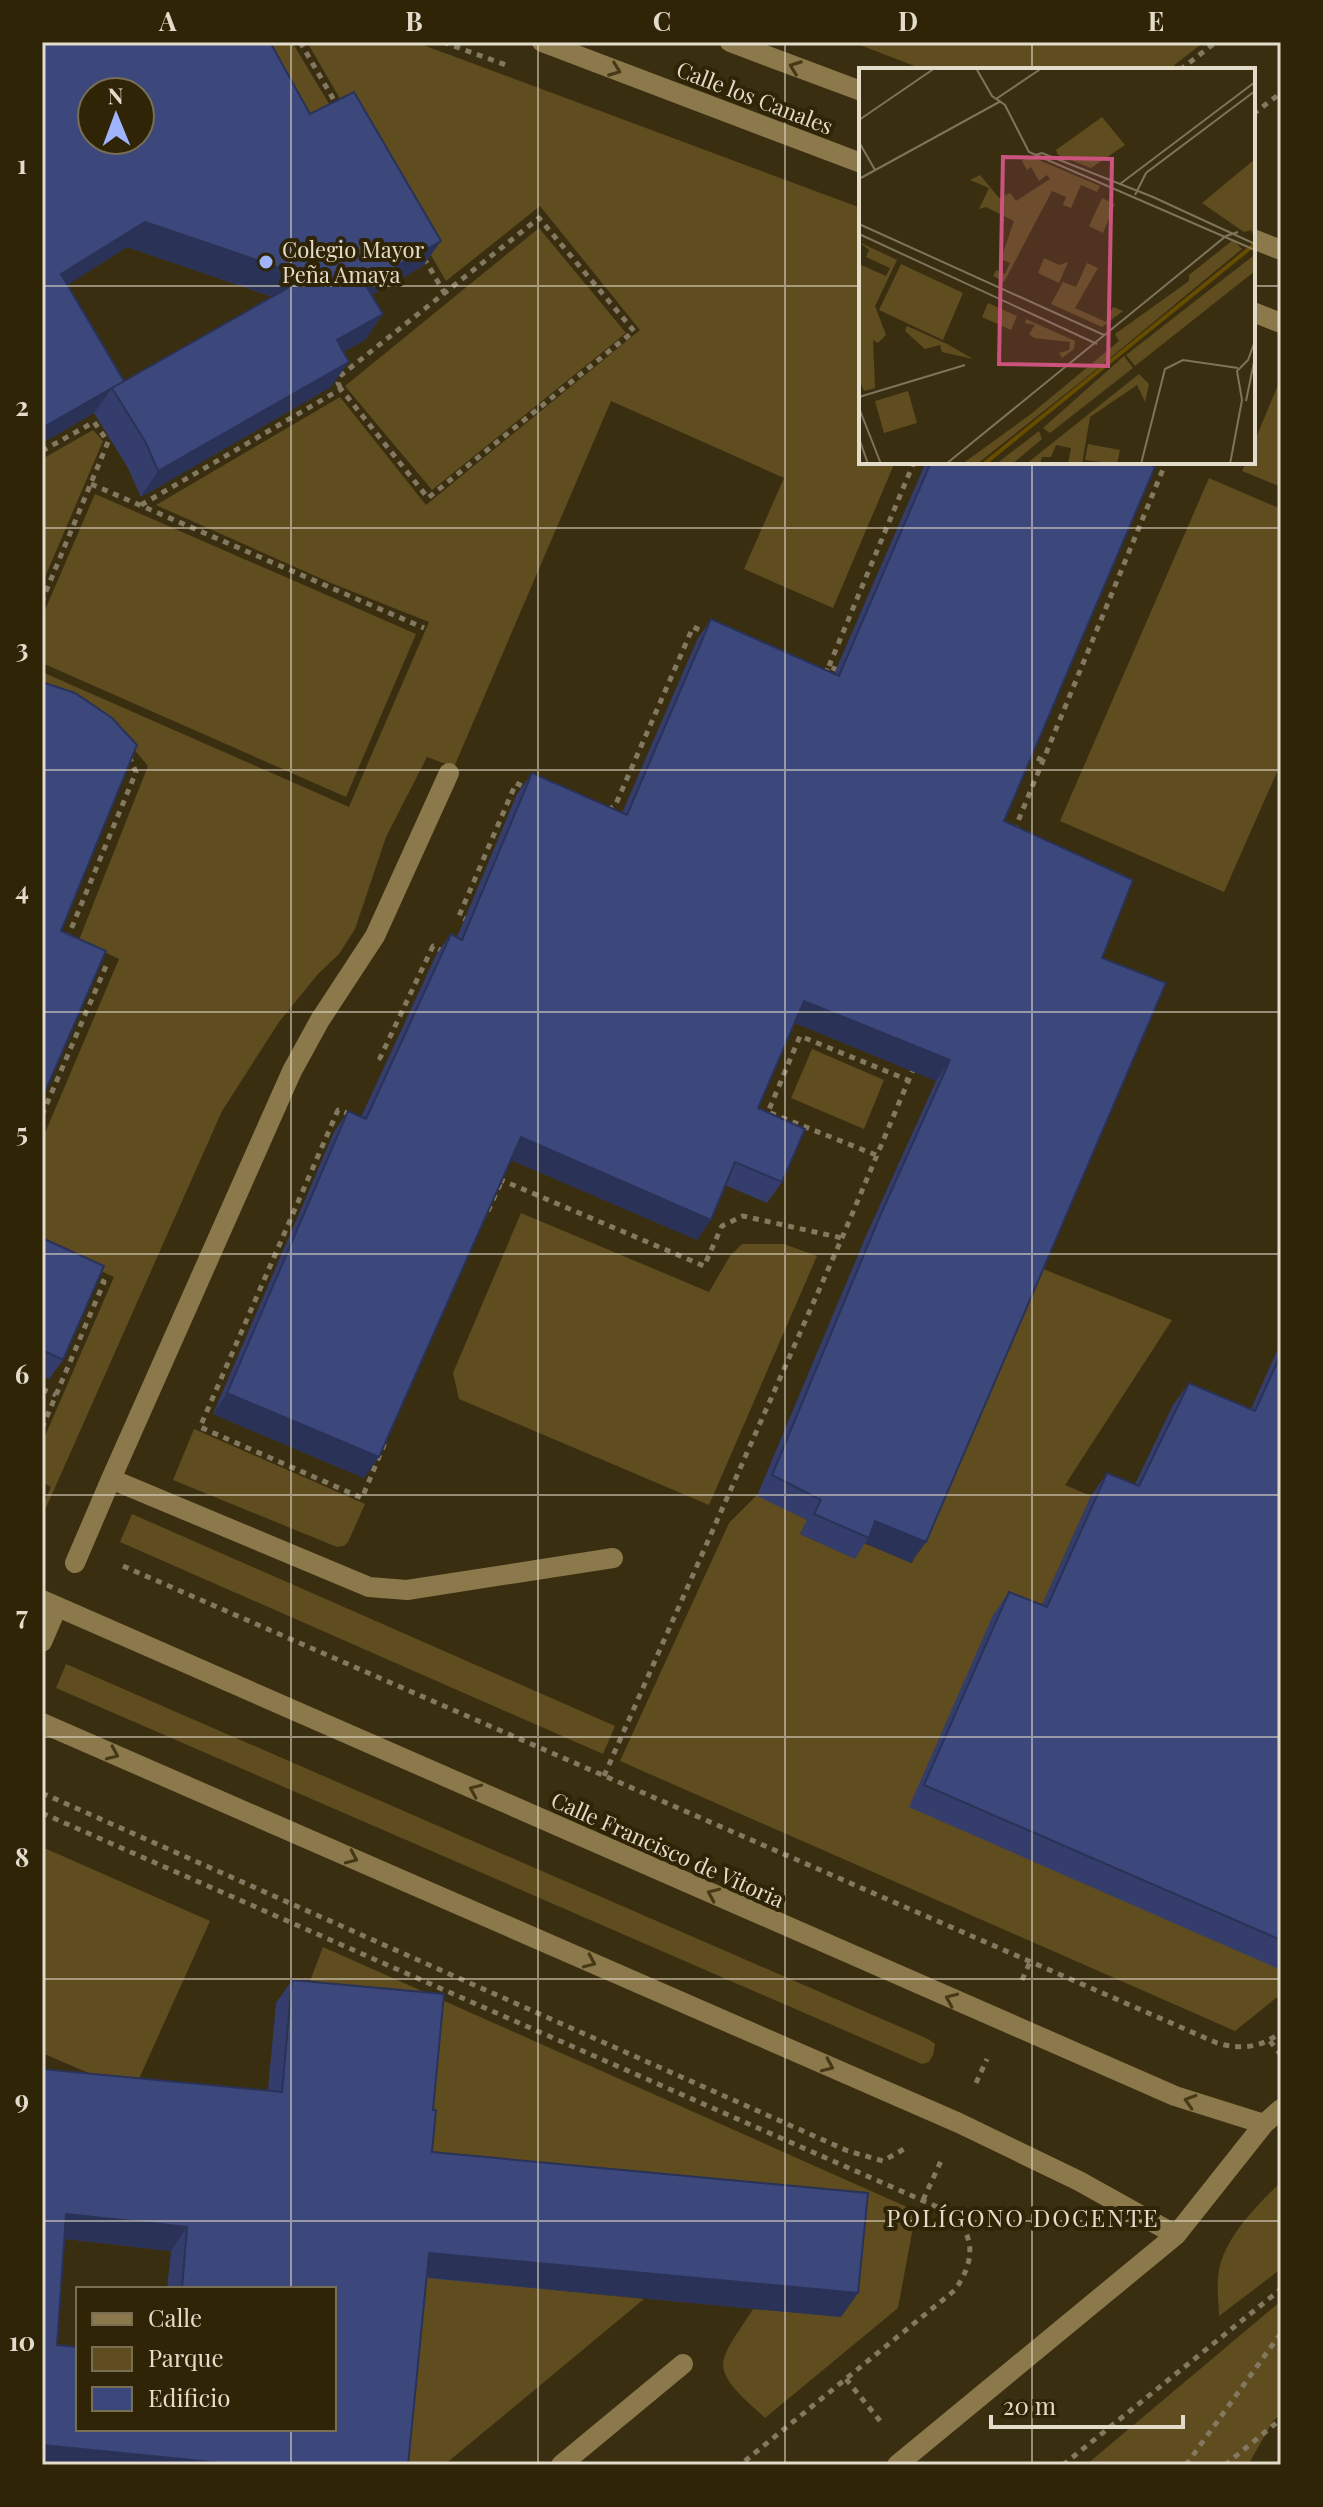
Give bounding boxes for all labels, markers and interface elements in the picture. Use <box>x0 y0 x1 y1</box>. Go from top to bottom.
text: A <box>158 3 177 38</box>
text: B <box>405 3 423 38</box>
text: C <box>653 3 671 38</box>
text: D <box>898 3 918 38</box>
text: E <box>1148 3 1164 38</box>
street label: Calle los Canales <box>673 53 837 141</box>
one-way arrow <box>607 60 621 77</box>
one-way arrow <box>789 60 803 77</box>
inset map <box>859 68 1255 464</box>
north arrow <box>76 76 156 156</box>
text: N <box>107 80 124 110</box>
text: 1 <box>17 146 27 181</box>
place label: Colegio Mayor Peña Amaya <box>282 234 425 289</box>
marker: Colegio Mayor Peña Amaya <box>257 253 275 271</box>
text: 2 <box>15 388 29 423</box>
text: 3 <box>16 630 28 665</box>
text: 4 <box>15 872 29 907</box>
text: 5 <box>16 1114 28 1149</box>
text: 6 <box>15 1356 29 1391</box>
text: 7 <box>16 1597 28 1632</box>
one-way arrow <box>105 1745 120 1761</box>
one-way arrow <box>468 1783 483 1799</box>
street label: Calle Francisco de Vitoria <box>547 1784 789 1914</box>
text: 8 <box>15 1839 29 1874</box>
one-way arrow <box>344 1849 358 1865</box>
one-way arrow <box>706 1888 721 1904</box>
one-way arrow <box>582 1953 596 1969</box>
one-way arrow <box>945 1992 959 2008</box>
one-way arrow <box>820 2057 834 2073</box>
text: 9 <box>15 2081 29 2116</box>
one-way arrow <box>1183 2094 1197 2110</box>
district label: POLÍGONO DOCENTE <box>886 2201 1160 2233</box>
legend <box>76 2287 336 2431</box>
text: Calle <box>148 2301 202 2333</box>
text: 10 <box>9 2323 35 2358</box>
text: Parque <box>148 2341 224 2373</box>
scale bar <box>991 2379 1183 2429</box>
text: Edificio <box>148 2381 230 2413</box>
text: 20 m <box>1003 2389 1056 2421</box>

